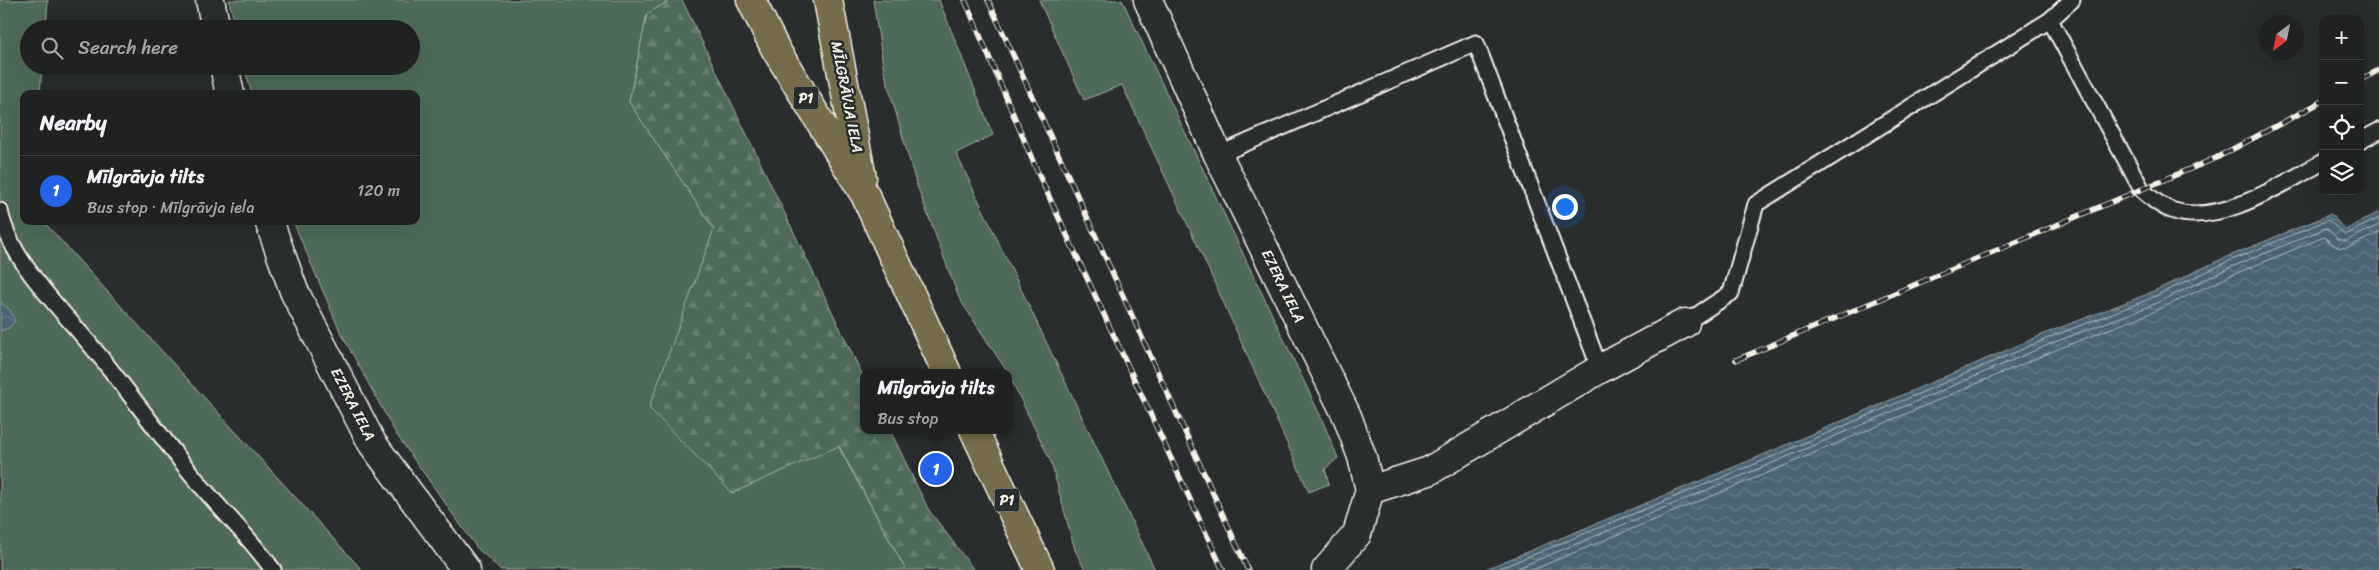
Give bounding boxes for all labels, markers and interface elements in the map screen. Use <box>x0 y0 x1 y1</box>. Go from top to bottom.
north arrow <box>2259 15 2304 60</box>
map controls <box>2319 15 2364 195</box>
button: + <box>2319 15 2364 60</box>
search box <box>20 20 420 75</box>
text: Search here <box>78 31 178 64</box>
icon: search <box>38 34 66 62</box>
street label: MĪLGRĀVJA IELA <box>823 39 871 155</box>
button: − <box>2319 60 2364 105</box>
road number: P1 <box>794 86 818 110</box>
text: Nearby <box>40 104 106 142</box>
button: locate <box>2319 105 2364 150</box>
button: layers <box>2319 150 2364 195</box>
text: Mīlgrāvja tilts <box>87 160 204 193</box>
text: 1 <box>53 176 59 205</box>
text: 120 m <box>357 176 400 205</box>
text: Bus stop · Mīlgrāvja iela <box>87 193 254 222</box>
your location <box>1552 194 1578 220</box>
street label: EZERA IELA <box>1254 245 1312 327</box>
street label: EZERA IELA <box>323 363 383 445</box>
popup <box>860 369 1012 434</box>
text: Mīlgrāvja tilts <box>878 371 994 404</box>
text: Bus stop <box>878 404 938 433</box>
pin: 1 <box>920 450 952 488</box>
road number: P1 <box>994 488 1020 512</box>

